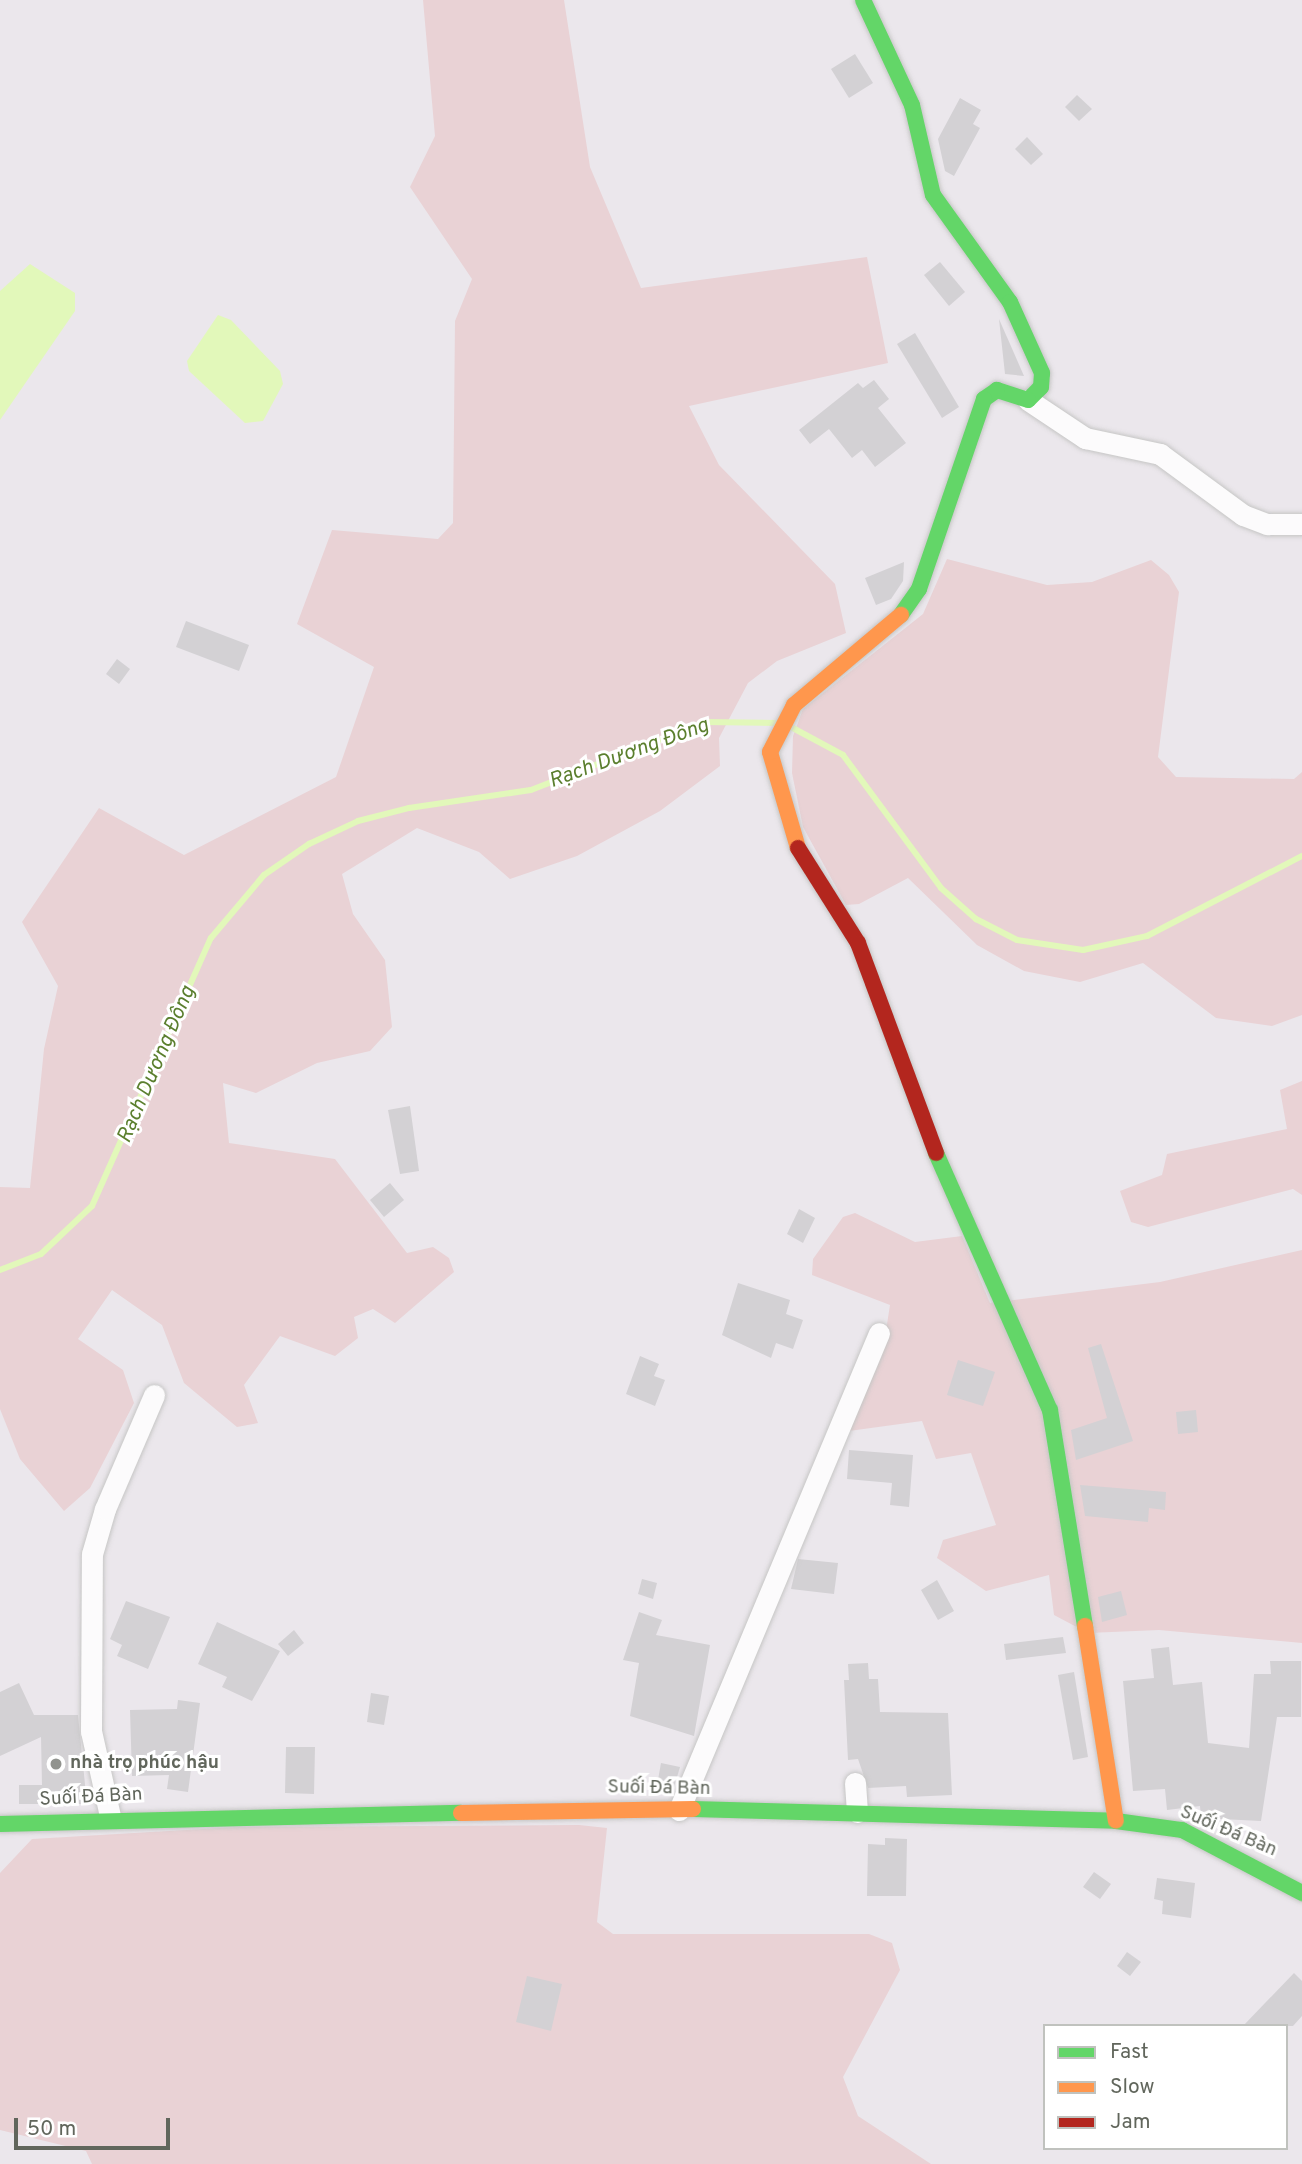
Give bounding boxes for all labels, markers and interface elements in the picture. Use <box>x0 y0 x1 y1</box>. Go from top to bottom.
water label: Rạch Dương Đông <box>546 713 712 795</box>
water label: Rạch Dương Đông <box>113 983 201 1147</box>
place label: nhà trọ phúc hậu <box>70 1753 219 1775</box>
marker: nhà trọ phúc hậu <box>48 1756 64 1772</box>
street label: Suối Đá Bàn <box>607 1777 711 1801</box>
street label: Suối Đá Bàn <box>39 1784 143 1812</box>
street label: Suối Đá Bàn <box>1176 1801 1280 1863</box>
legend <box>1043 2024 1288 2150</box>
text: Fast <box>1110 2039 1149 2066</box>
text: Slow <box>1110 2074 1155 2101</box>
scale bar <box>18 2104 173 2148</box>
text: Jam <box>1110 2109 1151 2136</box>
text: 50 m <box>27 2116 76 2143</box>

